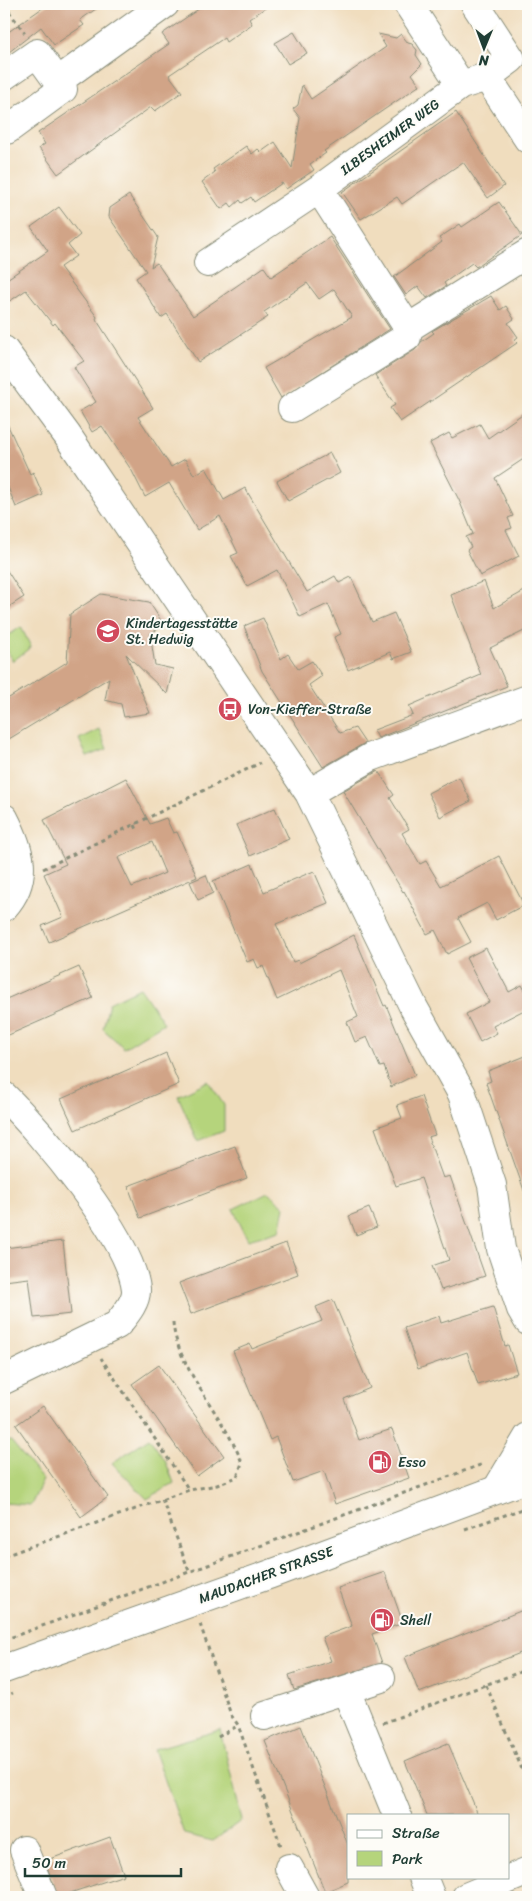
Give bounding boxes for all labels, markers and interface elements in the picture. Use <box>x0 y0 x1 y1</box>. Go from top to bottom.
north arrow <box>460 22 510 72</box>
text: N <box>478 48 490 73</box>
street label: ILBESHEIMER WEG <box>334 92 445 183</box>
place label: Kindertagesstätte St. Hedwig <box>126 611 238 652</box>
school or university icon: Kindertagesstätte St. Hedwig <box>95 618 121 644</box>
bus stop icon: Von-Kieffer-Straße <box>217 696 243 722</box>
place label: Von-Kieffer-Straße <box>248 697 372 722</box>
fuel station icon: Esso <box>367 1449 393 1475</box>
place label: Esso <box>398 1450 426 1475</box>
street label: MAUDACHER STRASSE <box>195 1538 338 1611</box>
fuel station icon: Shell <box>369 1607 395 1633</box>
place label: Shell <box>400 1608 432 1633</box>
legend <box>347 1814 510 1878</box>
text: Straße <box>392 1820 440 1846</box>
scale bar <box>25 1846 181 1878</box>
text: Park <box>392 1846 423 1872</box>
text: 50 m <box>32 1850 67 1876</box>

